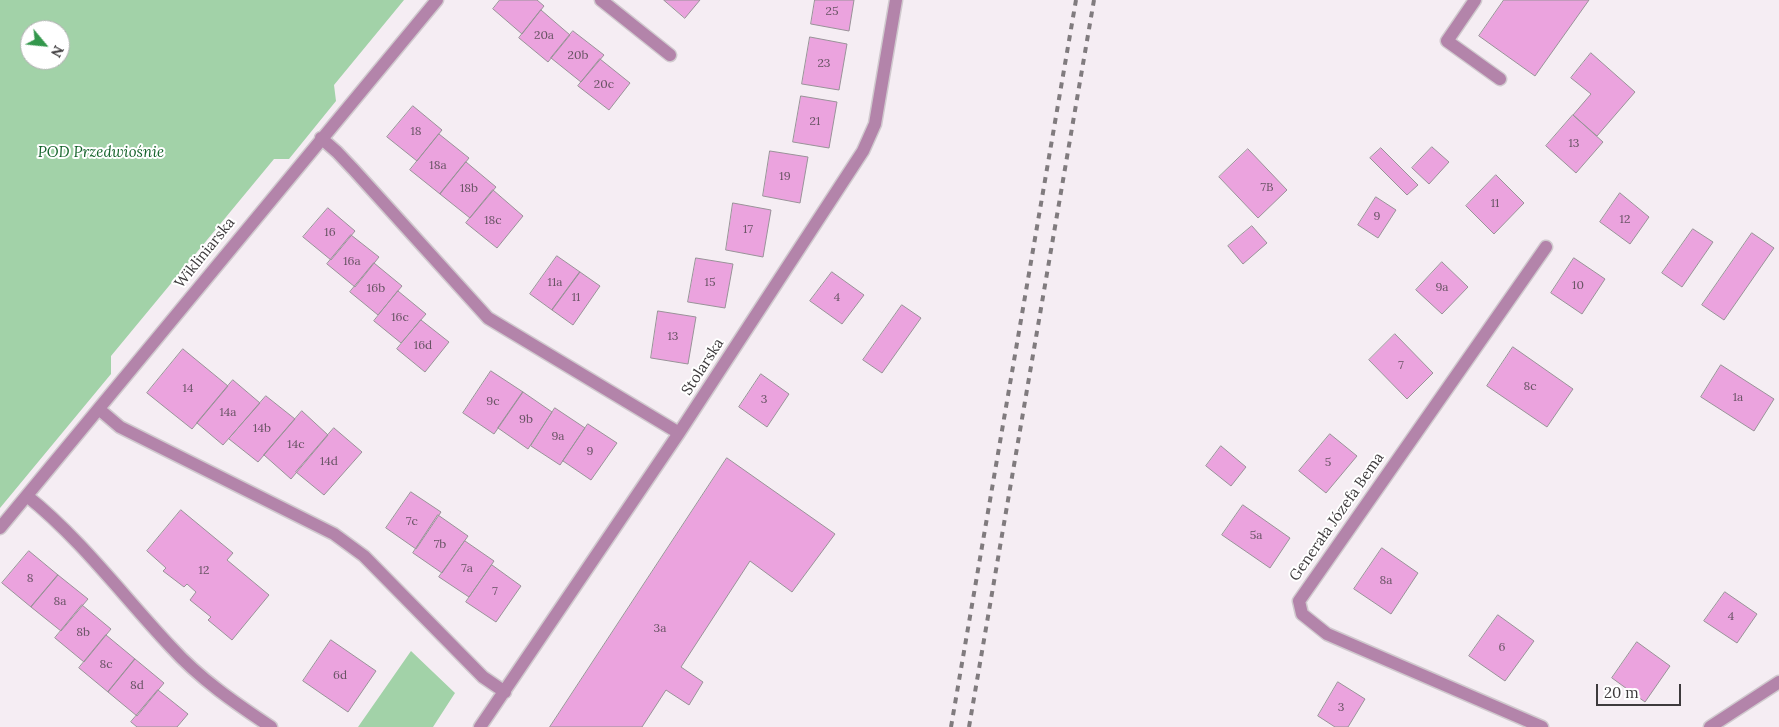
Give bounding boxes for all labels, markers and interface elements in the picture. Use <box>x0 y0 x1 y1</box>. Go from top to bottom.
house number: 25 <box>826 5 838 19</box>
north arrow <box>20 20 70 70</box>
house number: 20a <box>534 29 554 43</box>
text: N <box>47 43 68 61</box>
house number: 20b <box>568 49 588 63</box>
house number: 23 <box>818 57 830 71</box>
house number: 20c <box>594 78 614 92</box>
house number: 21 <box>810 115 820 129</box>
house number: 18 <box>410 125 422 139</box>
house number: 13 <box>1568 137 1580 151</box>
park label: POD Przedwiośnie <box>38 144 164 162</box>
house number: 18a <box>429 159 447 173</box>
house number: 19 <box>779 170 791 184</box>
house number: 7B <box>1261 181 1273 195</box>
house number: 18b <box>460 182 478 196</box>
house number: 11 <box>1491 197 1499 211</box>
house number: 9 <box>1374 210 1380 224</box>
house number: 12 <box>1620 213 1630 227</box>
street label: Wikliniarska <box>171 214 239 292</box>
house number: 18c <box>484 214 502 228</box>
house number: 17 <box>743 223 753 237</box>
house number: 16 <box>324 226 336 240</box>
house number: 16a <box>343 255 361 269</box>
house number: 11a <box>548 276 562 290</box>
house number: 15 <box>705 276 715 290</box>
house number: 10 <box>1572 279 1584 293</box>
house number: 9a <box>1435 281 1449 295</box>
house number: 16b <box>367 282 385 296</box>
house number: 11 <box>572 291 580 305</box>
house number: 4 <box>834 291 840 305</box>
house number: 16c <box>391 311 409 325</box>
house number: 13 <box>667 330 679 344</box>
street label: Stolarska <box>678 335 728 399</box>
house number: 16d <box>414 339 432 353</box>
house number: 7 <box>1398 359 1404 373</box>
house number: 8c <box>1523 380 1537 394</box>
house number: 14 <box>183 382 193 396</box>
house number: 1a <box>1733 391 1743 405</box>
house number: 3 <box>761 393 767 407</box>
house number: 9c <box>486 395 500 409</box>
house number: 14a <box>219 406 237 420</box>
house number: 9b <box>519 413 533 427</box>
house number: 14b <box>253 422 271 436</box>
house number: 9a <box>551 430 565 444</box>
house number: 14c <box>287 438 305 452</box>
house number: 9 <box>587 445 593 459</box>
street label: Generała Józefa Bema <box>1286 449 1388 585</box>
house number: 14d <box>320 455 338 469</box>
house number: 5 <box>1325 456 1331 470</box>
house number: 7c <box>406 515 418 529</box>
house number: 5a <box>1250 529 1262 543</box>
house number: 7b <box>434 538 446 552</box>
house number: 7a <box>461 562 473 576</box>
house number: 12 <box>199 564 209 578</box>
house number: 8 <box>27 572 33 586</box>
house number: 8a <box>1380 574 1392 588</box>
house number: 7 <box>492 585 498 599</box>
house number: 8a <box>54 595 66 609</box>
house number: 4 <box>1728 610 1734 624</box>
house number: 3a <box>654 622 666 636</box>
house number: 8b <box>76 626 90 640</box>
house number: 6 <box>1499 641 1505 655</box>
house number: 8c <box>99 658 113 672</box>
house number: 6d <box>333 669 347 683</box>
scale bar <box>1599 674 1684 706</box>
house number: 8d <box>130 679 144 693</box>
text: 20 m <box>1604 683 1639 702</box>
house number: 3 <box>1338 701 1344 715</box>

